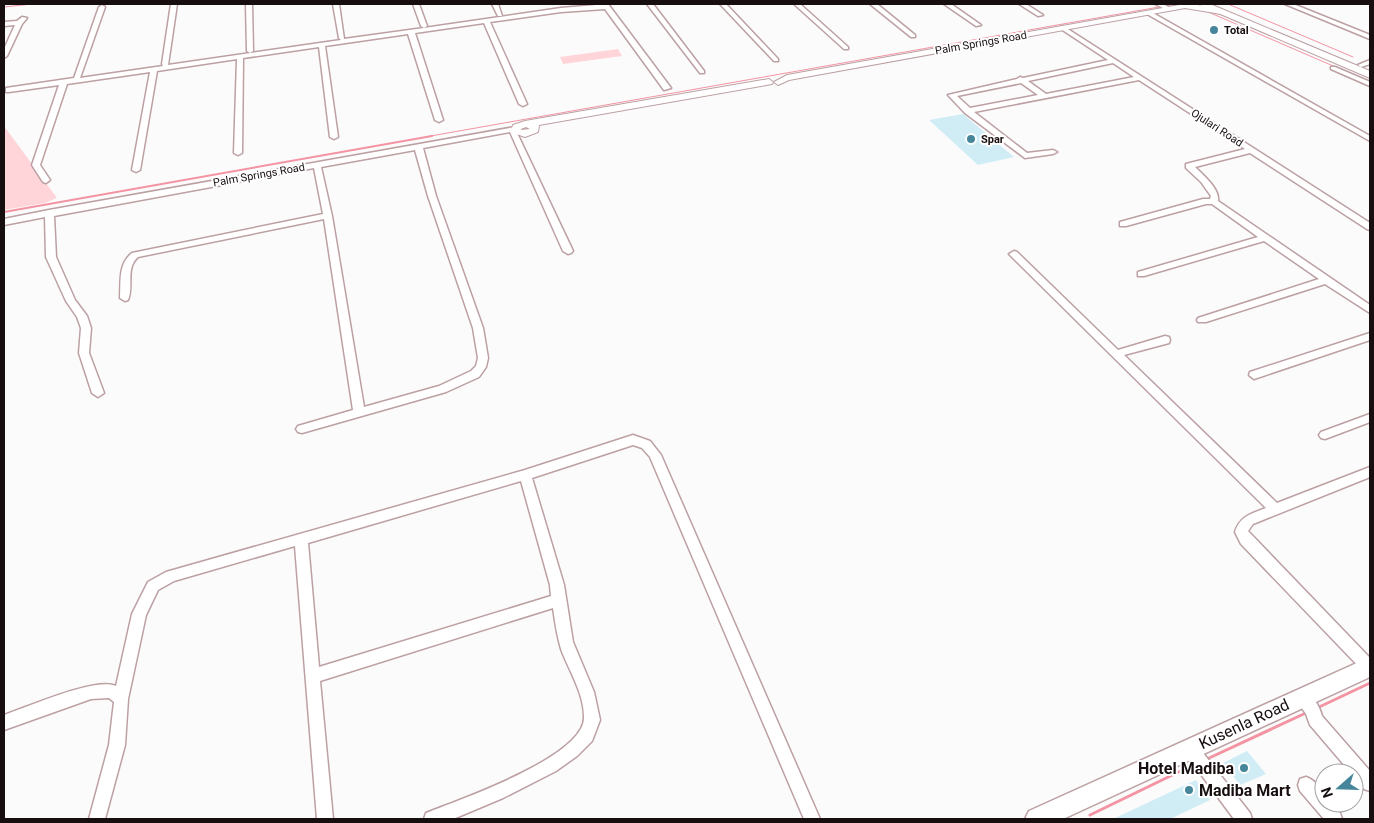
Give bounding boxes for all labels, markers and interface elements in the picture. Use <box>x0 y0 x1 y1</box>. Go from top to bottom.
marker: Total <box>1208 24 1220 36</box>
place label: Total <box>1224 24 1249 37</box>
street label: Palm Springs Road <box>934 29 1028 57</box>
street label: Ojulari Road <box>1189 106 1245 150</box>
marker: Spar <box>965 133 977 145</box>
place label: Spar <box>981 133 1004 146</box>
street label: Palm Springs Road <box>212 161 306 189</box>
street label: Kusenla Road <box>1196 695 1292 753</box>
place label: Hotel Madiba <box>1138 759 1234 778</box>
marker: Hotel Madiba <box>1238 762 1250 774</box>
north arrow <box>1314 763 1364 813</box>
place label: Madiba Mart <box>1199 781 1291 800</box>
marker: Madiba Mart <box>1183 784 1195 796</box>
text: N <box>1318 785 1336 800</box>

